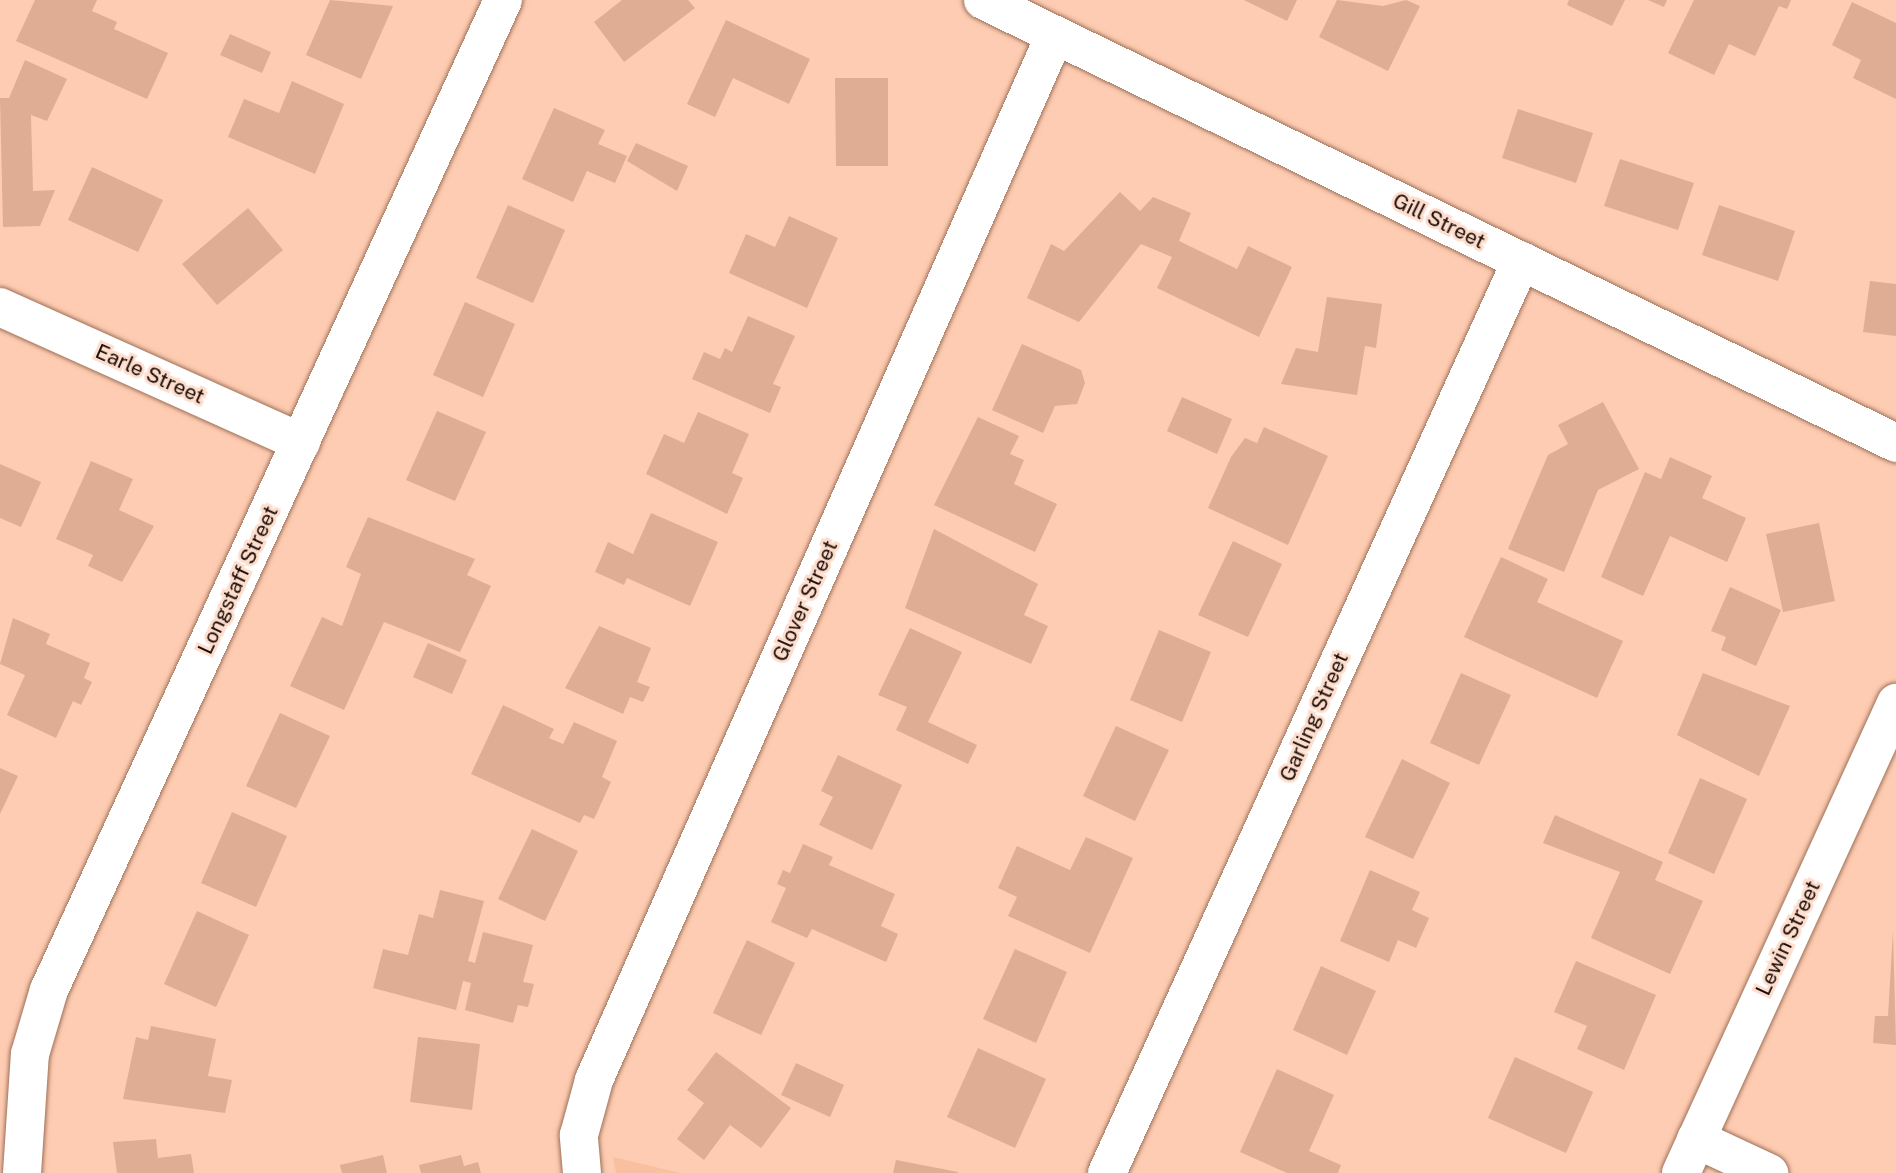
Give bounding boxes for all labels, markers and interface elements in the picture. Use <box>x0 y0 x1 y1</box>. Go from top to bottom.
street label: Gill Street <box>1389 188 1489 254</box>
street label: Earle Street <box>91 339 209 409</box>
street label: Longstaff Street <box>193 502 283 658</box>
street label: Glover Street <box>767 537 843 665</box>
street label: Garling Street <box>1274 649 1354 785</box>
street label: Lewin Street <box>1750 877 1826 999</box>

